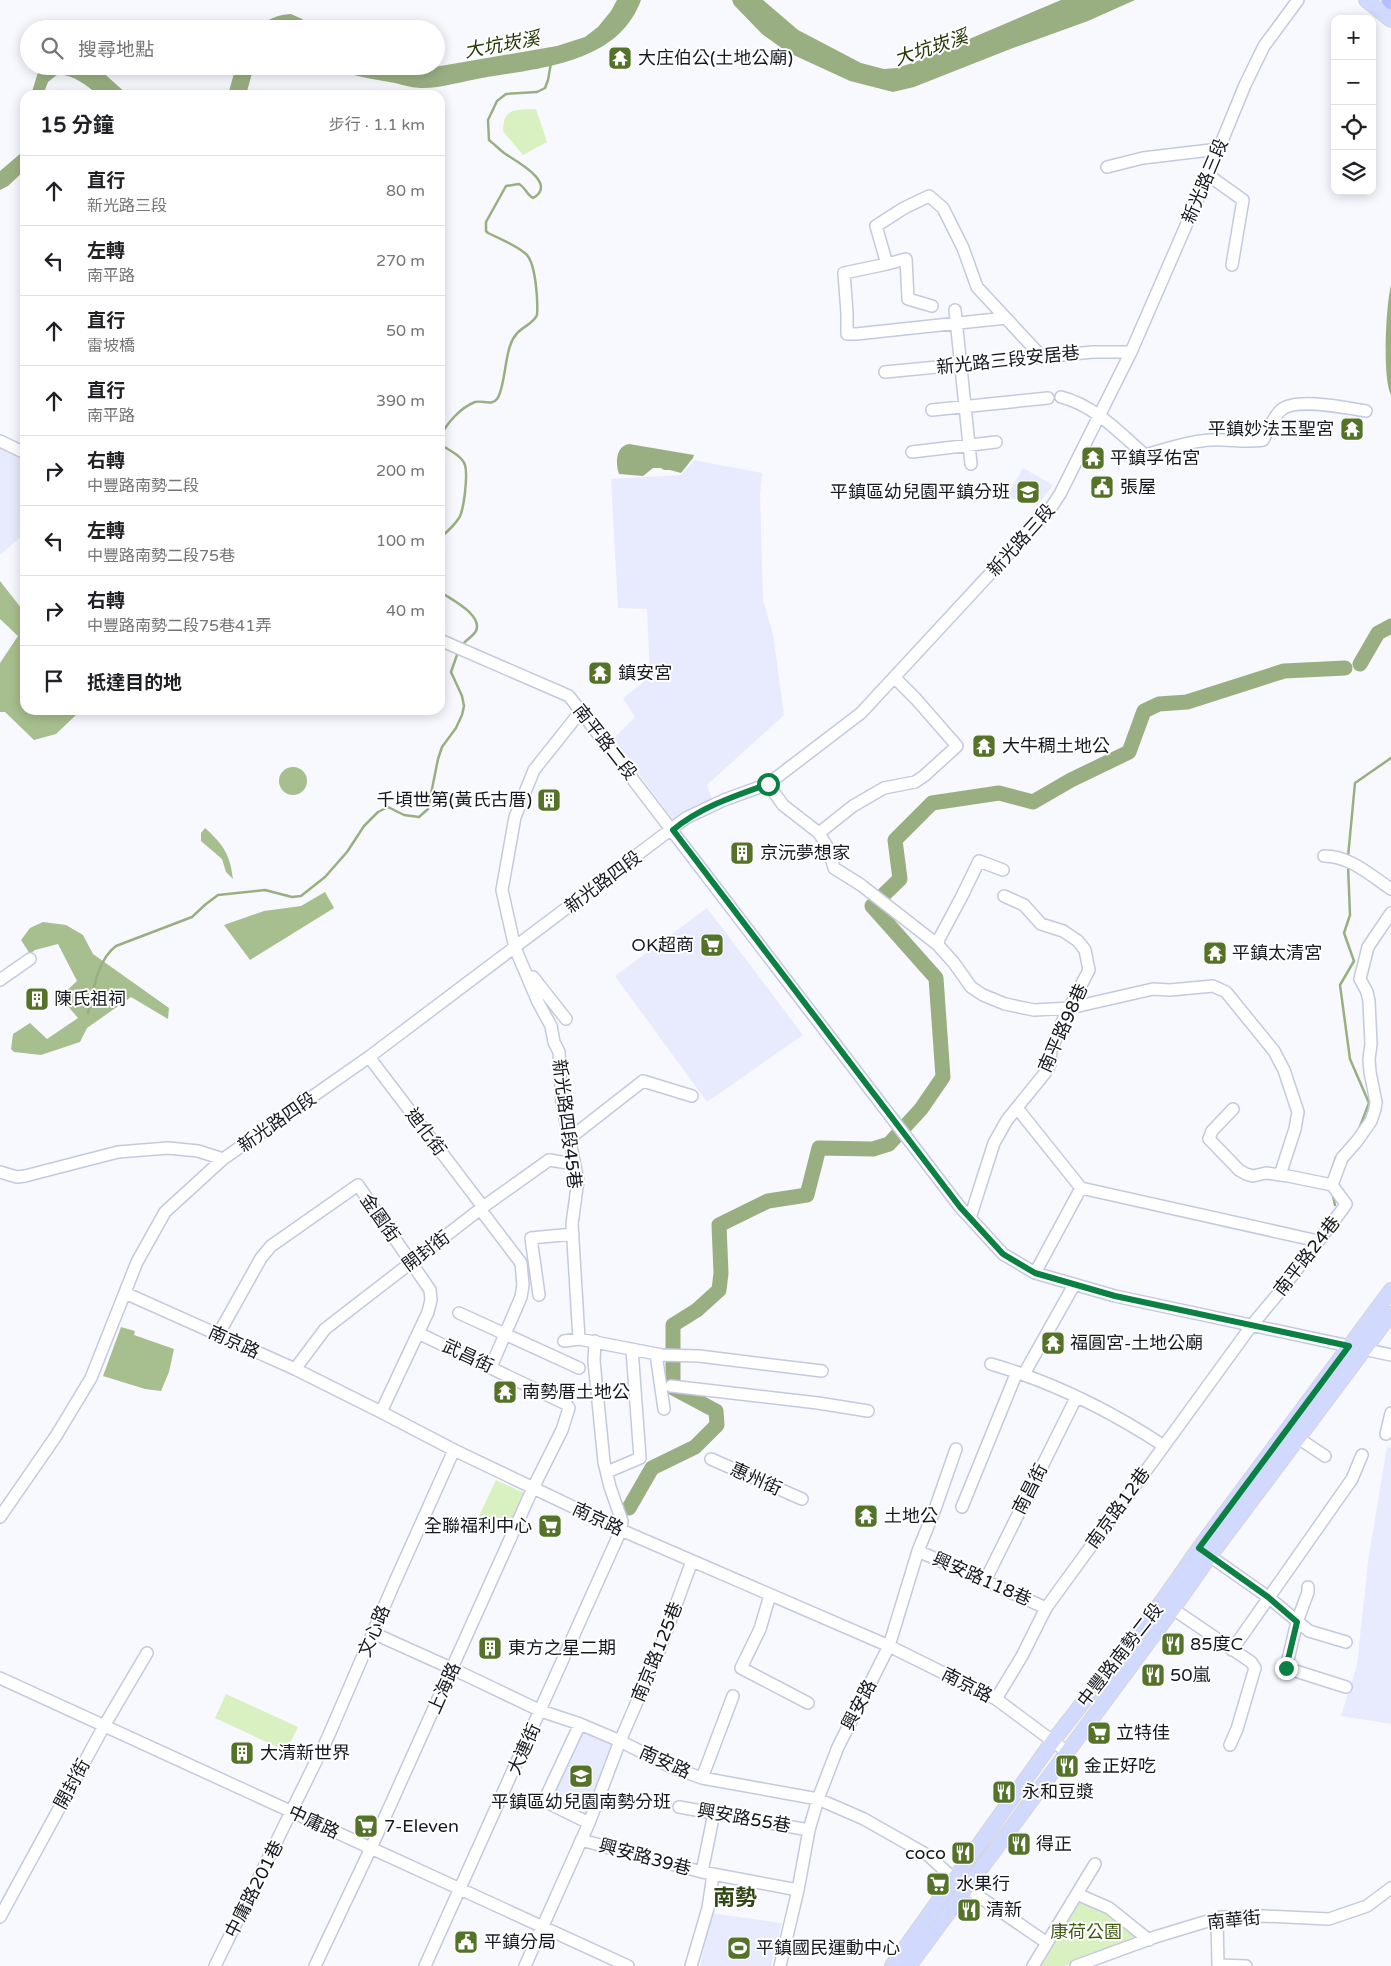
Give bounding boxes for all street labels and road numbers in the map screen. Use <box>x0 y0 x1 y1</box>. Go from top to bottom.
street label: 新光路三段 <box>1177 135 1233 227</box>
street label: 新光路三段安居巷 <box>935 342 1081 378</box>
street label: 新光路三段 <box>983 499 1059 581</box>
street label: 南平路二段 <box>569 700 641 784</box>
street label: 新光路四段 <box>560 846 646 918</box>
street label: 南平路98巷 <box>1034 980 1092 1076</box>
street label: 新光路四段45巷 <box>548 1058 586 1190</box>
street label: 新光路四段 <box>234 1087 320 1157</box>
street label: 迪化街 <box>401 1104 451 1160</box>
street label: 金園街 <box>356 1190 404 1246</box>
street label: 南平路24巷 <box>1269 1212 1345 1300</box>
street label: 開封街 <box>398 1226 454 1276</box>
street label: 南京路 <box>205 1321 263 1363</box>
street label: 武昌街 <box>439 1335 497 1377</box>
street label: 惠州街 <box>727 1458 785 1500</box>
street label: 南昌街 <box>1008 1460 1052 1518</box>
street label: 南京路12巷 <box>1081 1463 1155 1553</box>
street label: 南京路 <box>569 1498 627 1540</box>
street label: 興安路118巷 <box>929 1547 1035 1611</box>
street label: 南京路125巷 <box>627 1599 687 1705</box>
street label: 中豐路南勢二段 <box>1073 1599 1167 1711</box>
street label: 文心路 <box>353 1602 395 1660</box>
street label: 上海路 <box>423 1659 465 1717</box>
street label: 南京路 <box>938 1663 996 1707</box>
street label: 興安路 <box>837 1676 881 1734</box>
street label: 大連街 <box>503 1720 545 1778</box>
street label: 南安路 <box>636 1741 694 1783</box>
street label: 開封街 <box>49 1755 95 1813</box>
street label: 興安路55巷 <box>696 1799 792 1837</box>
street label: 中庸路 <box>285 1801 343 1843</box>
street label: 興安路39巷 <box>596 1834 694 1880</box>
street label: 中庸路201巷 <box>220 1837 288 1941</box>
street label: 南華街 <box>1206 1906 1262 1934</box>

